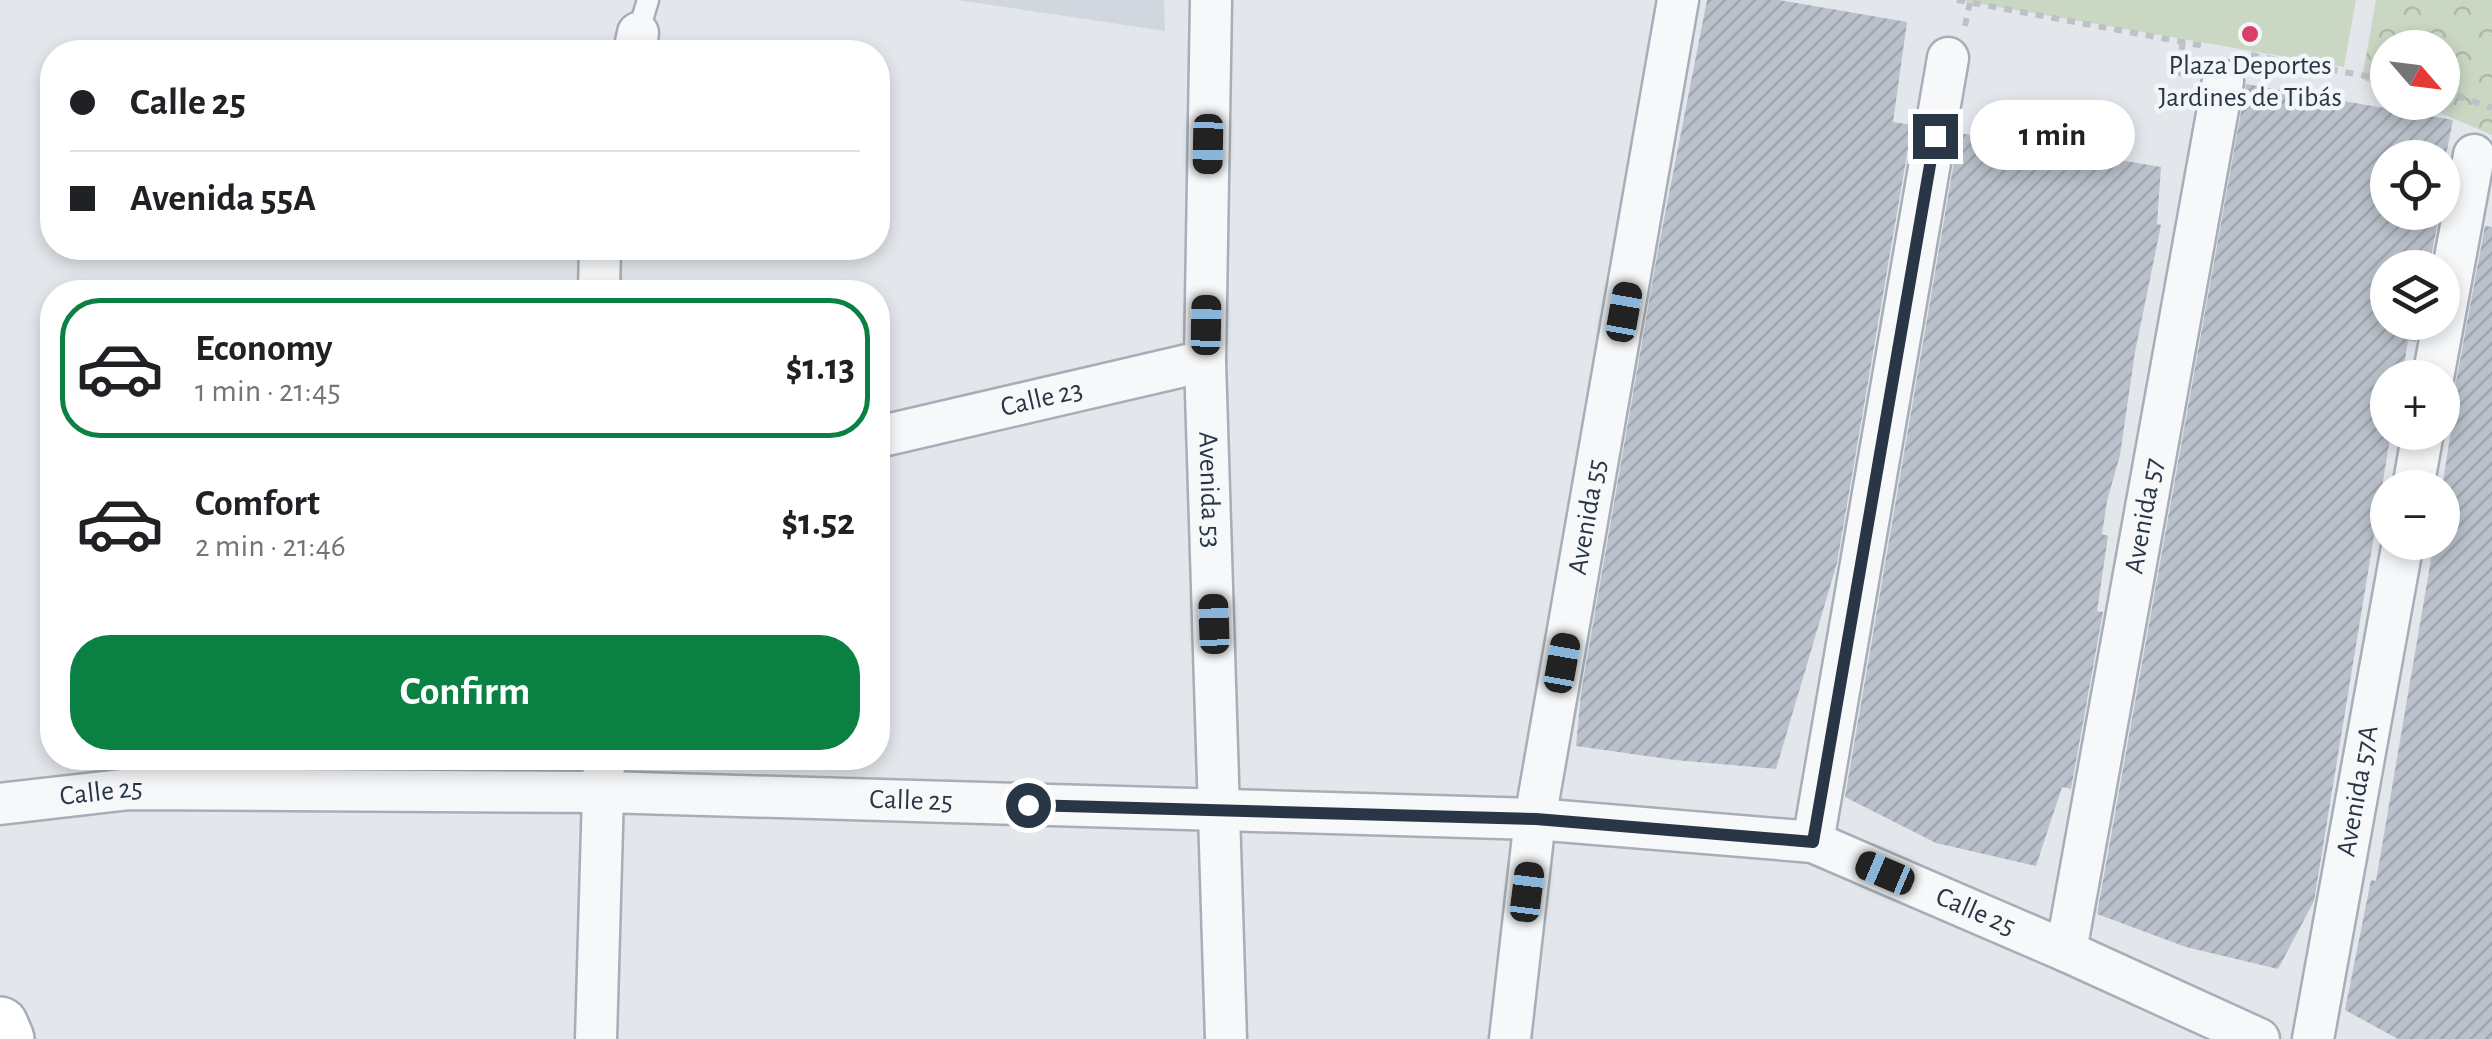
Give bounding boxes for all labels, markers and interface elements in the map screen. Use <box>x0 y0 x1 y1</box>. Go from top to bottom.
marker: Plaza Deportes Jardines de Tibás <box>2239 23 2261 45</box>
north arrow <box>2370 30 2460 120</box>
map controls <box>2370 30 2460 560</box>
place label: Plaza Deportes Jardines de Tibás <box>2158 52 2342 112</box>
text: Calle 25 <box>130 84 246 122</box>
callout: 1 min <box>1970 101 2135 171</box>
car <box>1192 114 1224 174</box>
route end <box>1913 114 1958 159</box>
text: 1 min <box>2019 119 2086 151</box>
button: locate <box>2370 140 2460 230</box>
text: Avenida 55A <box>130 180 316 218</box>
button: layers <box>2370 250 2460 340</box>
car <box>1604 280 1644 344</box>
car <box>1190 295 1222 355</box>
icon: car <box>75 323 165 413</box>
text: Economy <box>195 330 333 368</box>
text: $1.13 <box>785 349 855 387</box>
button: + <box>2370 360 2460 450</box>
text: 1 min · 21:45 <box>195 375 341 407</box>
street label: Calle 23 <box>998 376 1085 422</box>
street label: Avenida 53 <box>1193 431 1225 549</box>
street label: Avenida 57 <box>2120 456 2169 576</box>
street label: Avenida 55 <box>1564 457 1612 577</box>
button: − <box>2370 470 2460 560</box>
icon: car <box>75 478 165 568</box>
text: Comfort <box>195 485 320 523</box>
text: $1.52 <box>781 504 855 542</box>
text: 2 min · 21:46 <box>195 530 346 562</box>
car <box>1198 593 1230 655</box>
car <box>1542 631 1582 695</box>
button: Confirm <box>70 635 860 750</box>
street label: Avenida 57A <box>2332 723 2384 859</box>
street label: Calle 25 <box>58 775 143 811</box>
route start <box>1006 783 1051 828</box>
street label: Calle 25 <box>869 786 953 816</box>
car <box>1852 847 1918 899</box>
car <box>1508 860 1546 924</box>
street label: Calle 25 <box>1932 883 2019 941</box>

